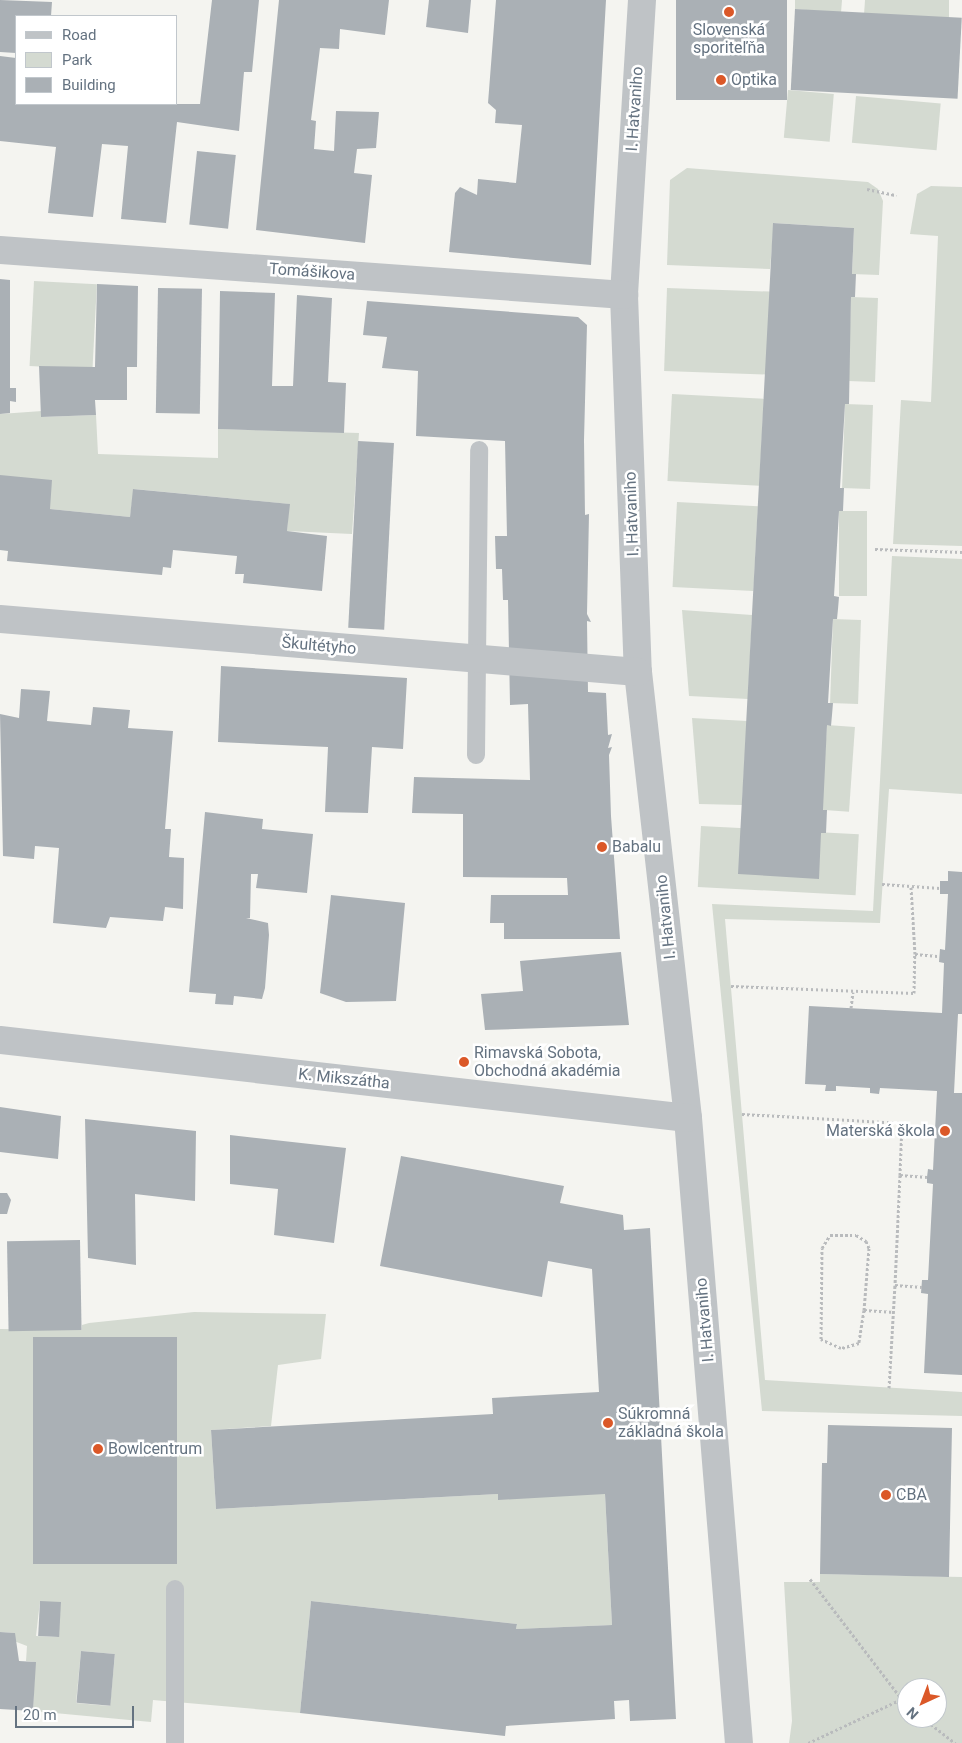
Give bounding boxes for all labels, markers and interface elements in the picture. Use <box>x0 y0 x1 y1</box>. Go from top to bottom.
marker: Slovenská sporiteľňa <box>723 6 735 18</box>
legend <box>15 15 178 105</box>
place label: Slovenská sporiteľňa <box>693 20 765 58</box>
text: Road <box>62 26 96 44</box>
text: Park <box>62 51 92 69</box>
street label: I. Hatvaniho <box>622 66 648 152</box>
place label: Optika <box>731 70 777 90</box>
marker: Optika <box>715 74 727 86</box>
text: Building <box>62 76 116 94</box>
street label: Tomášikova <box>268 259 356 285</box>
street label: I. Hatvaniho <box>621 471 643 557</box>
street label: Škultétyho <box>281 633 357 659</box>
place label: Babalu <box>612 837 661 857</box>
marker: Babalu <box>596 841 608 853</box>
street label: I. Hatvaniho <box>652 874 680 960</box>
place label: Rimavská Sobota, Obchodná akadémia <box>474 1043 620 1081</box>
marker: Rimavská Sobota, Obchodná akadémia <box>458 1056 470 1068</box>
street label: K. Mikszátha <box>297 1065 391 1093</box>
place label: Materská škola <box>826 1121 935 1141</box>
marker: Materská škola <box>939 1125 951 1137</box>
street label: I. Hatvaniho <box>692 1277 718 1363</box>
place label: Súkromná základná škola <box>618 1404 724 1442</box>
marker: Súkromná základná škola <box>602 1417 614 1429</box>
place label: Bowlcentrum <box>108 1439 202 1459</box>
marker: Bowlcentrum <box>92 1443 104 1455</box>
place label: CBA <box>896 1485 927 1505</box>
marker: CBA <box>880 1489 892 1501</box>
north arrow <box>897 1678 947 1728</box>
scale bar <box>18 1696 136 1728</box>
text: N <box>903 1704 922 1722</box>
text: 20 m <box>23 1706 57 1724</box>

